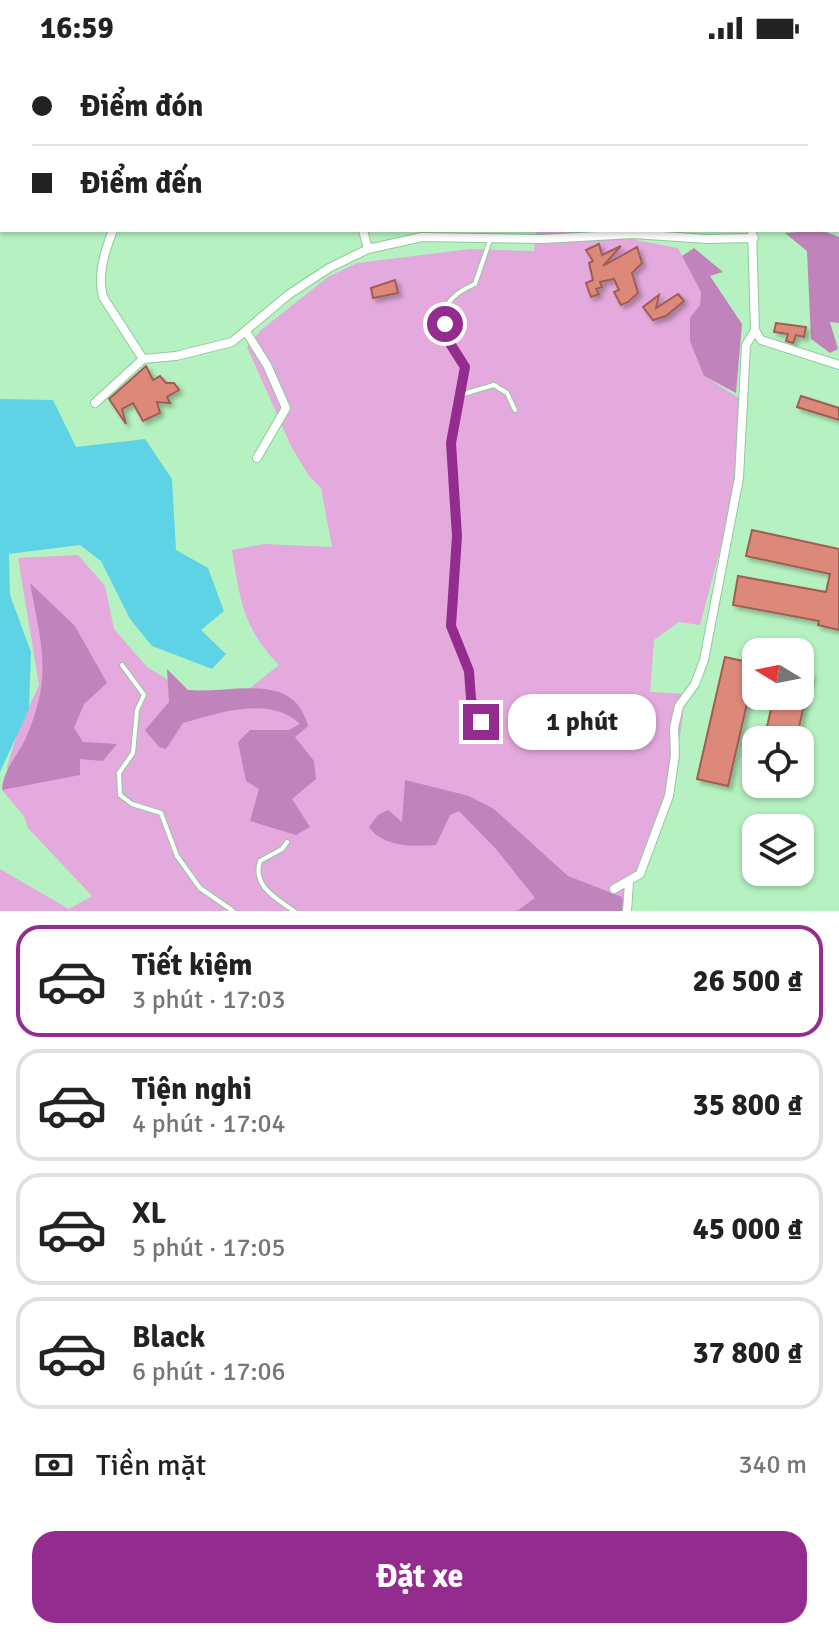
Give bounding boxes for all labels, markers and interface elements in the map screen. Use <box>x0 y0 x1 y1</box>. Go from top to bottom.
text: 16:59 <box>40 10 114 47</box>
text: Điểm đón <box>80 88 203 125</box>
text: Điểm đến <box>80 165 203 202</box>
route start <box>427 306 463 342</box>
north arrow <box>742 638 814 710</box>
map controls <box>742 638 814 886</box>
callout: 1 phút <box>509 694 657 750</box>
route end <box>463 704 499 740</box>
text: 1 phút <box>546 706 618 738</box>
button: locate <box>742 726 814 798</box>
button: layers <box>742 814 814 886</box>
icon: car <box>36 945 108 1017</box>
text: Tiết kiệm <box>132 947 253 984</box>
text: 26 500 ₫ <box>693 963 803 1000</box>
text: 3 phút · 17:03 <box>132 984 286 1016</box>
icon: car <box>36 1069 108 1141</box>
text: Tiện nghi <box>132 1071 252 1108</box>
text: 35 800 ₫ <box>693 1087 803 1124</box>
text: 4 phút · 17:04 <box>132 1108 286 1140</box>
icon: car <box>36 1193 108 1265</box>
text: XL <box>132 1195 166 1232</box>
text: 45 000 ₫ <box>693 1211 803 1248</box>
text: 5 phút · 17:05 <box>132 1232 286 1264</box>
icon: car <box>36 1317 108 1389</box>
text: Black <box>132 1319 205 1356</box>
text: 37 800 ₫ <box>693 1335 803 1372</box>
text: 6 phút · 17:06 <box>132 1356 286 1388</box>
icon: cash <box>32 1443 76 1487</box>
text: Tiền mặt <box>96 1447 206 1484</box>
text: 340 m <box>738 1449 807 1481</box>
button: Đặt xe <box>32 1531 807 1623</box>

